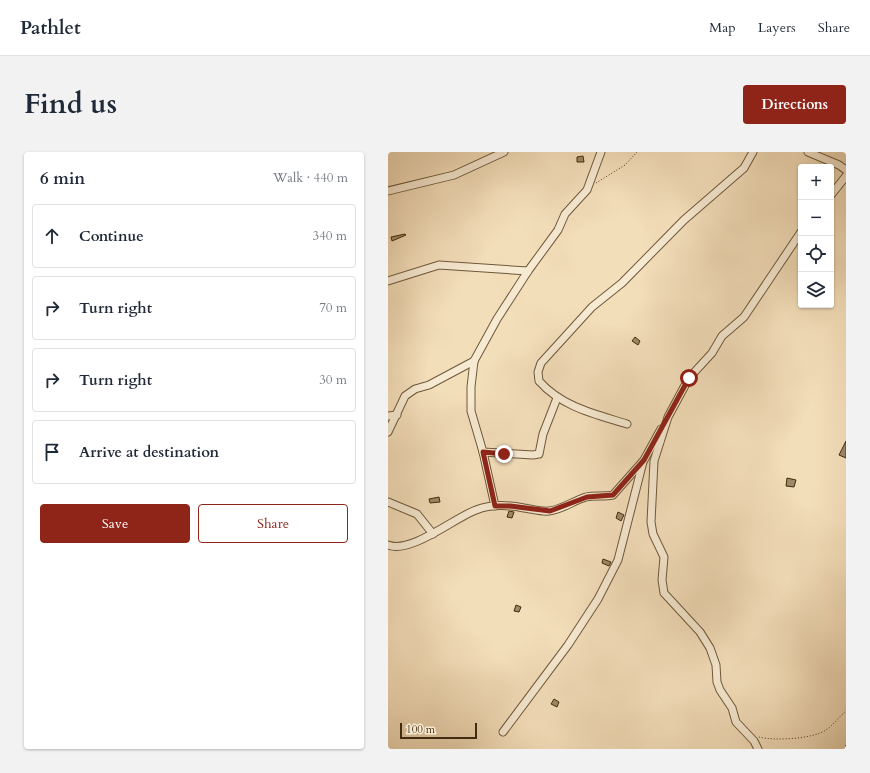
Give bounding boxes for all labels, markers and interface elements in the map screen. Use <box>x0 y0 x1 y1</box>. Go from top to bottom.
text: Pathlet <box>20 15 81 41</box>
text: Map <box>709 18 736 37</box>
text: Layers <box>758 18 796 37</box>
text: Share <box>818 18 850 37</box>
text: Find us <box>24 85 117 123</box>
button: Directions <box>743 85 846 124</box>
map controls <box>798 164 834 308</box>
button: + <box>798 164 834 200</box>
text: 6 min <box>40 167 85 190</box>
text: Walk · 440 m <box>273 169 348 187</box>
button: − <box>798 200 834 236</box>
icon: ahead <box>41 225 63 247</box>
text: Continue <box>79 226 144 246</box>
text: 340 m <box>313 227 347 245</box>
button: locate <box>798 236 834 272</box>
button: layers <box>798 272 834 308</box>
icon: right <box>41 297 63 319</box>
text: Turn right <box>79 298 152 318</box>
text: 70 m <box>319 299 347 317</box>
icon: right <box>41 369 63 391</box>
route start <box>680 369 698 387</box>
text: Turn right <box>79 370 152 390</box>
text: 30 m <box>319 371 347 389</box>
icon: arrive <box>41 441 63 463</box>
text: Arrive at destination <box>79 442 219 462</box>
route end <box>495 445 513 463</box>
button: Save <box>40 504 190 543</box>
button: Share <box>198 504 348 543</box>
scale bar <box>400 721 477 740</box>
text: 100 m <box>406 722 435 737</box>

